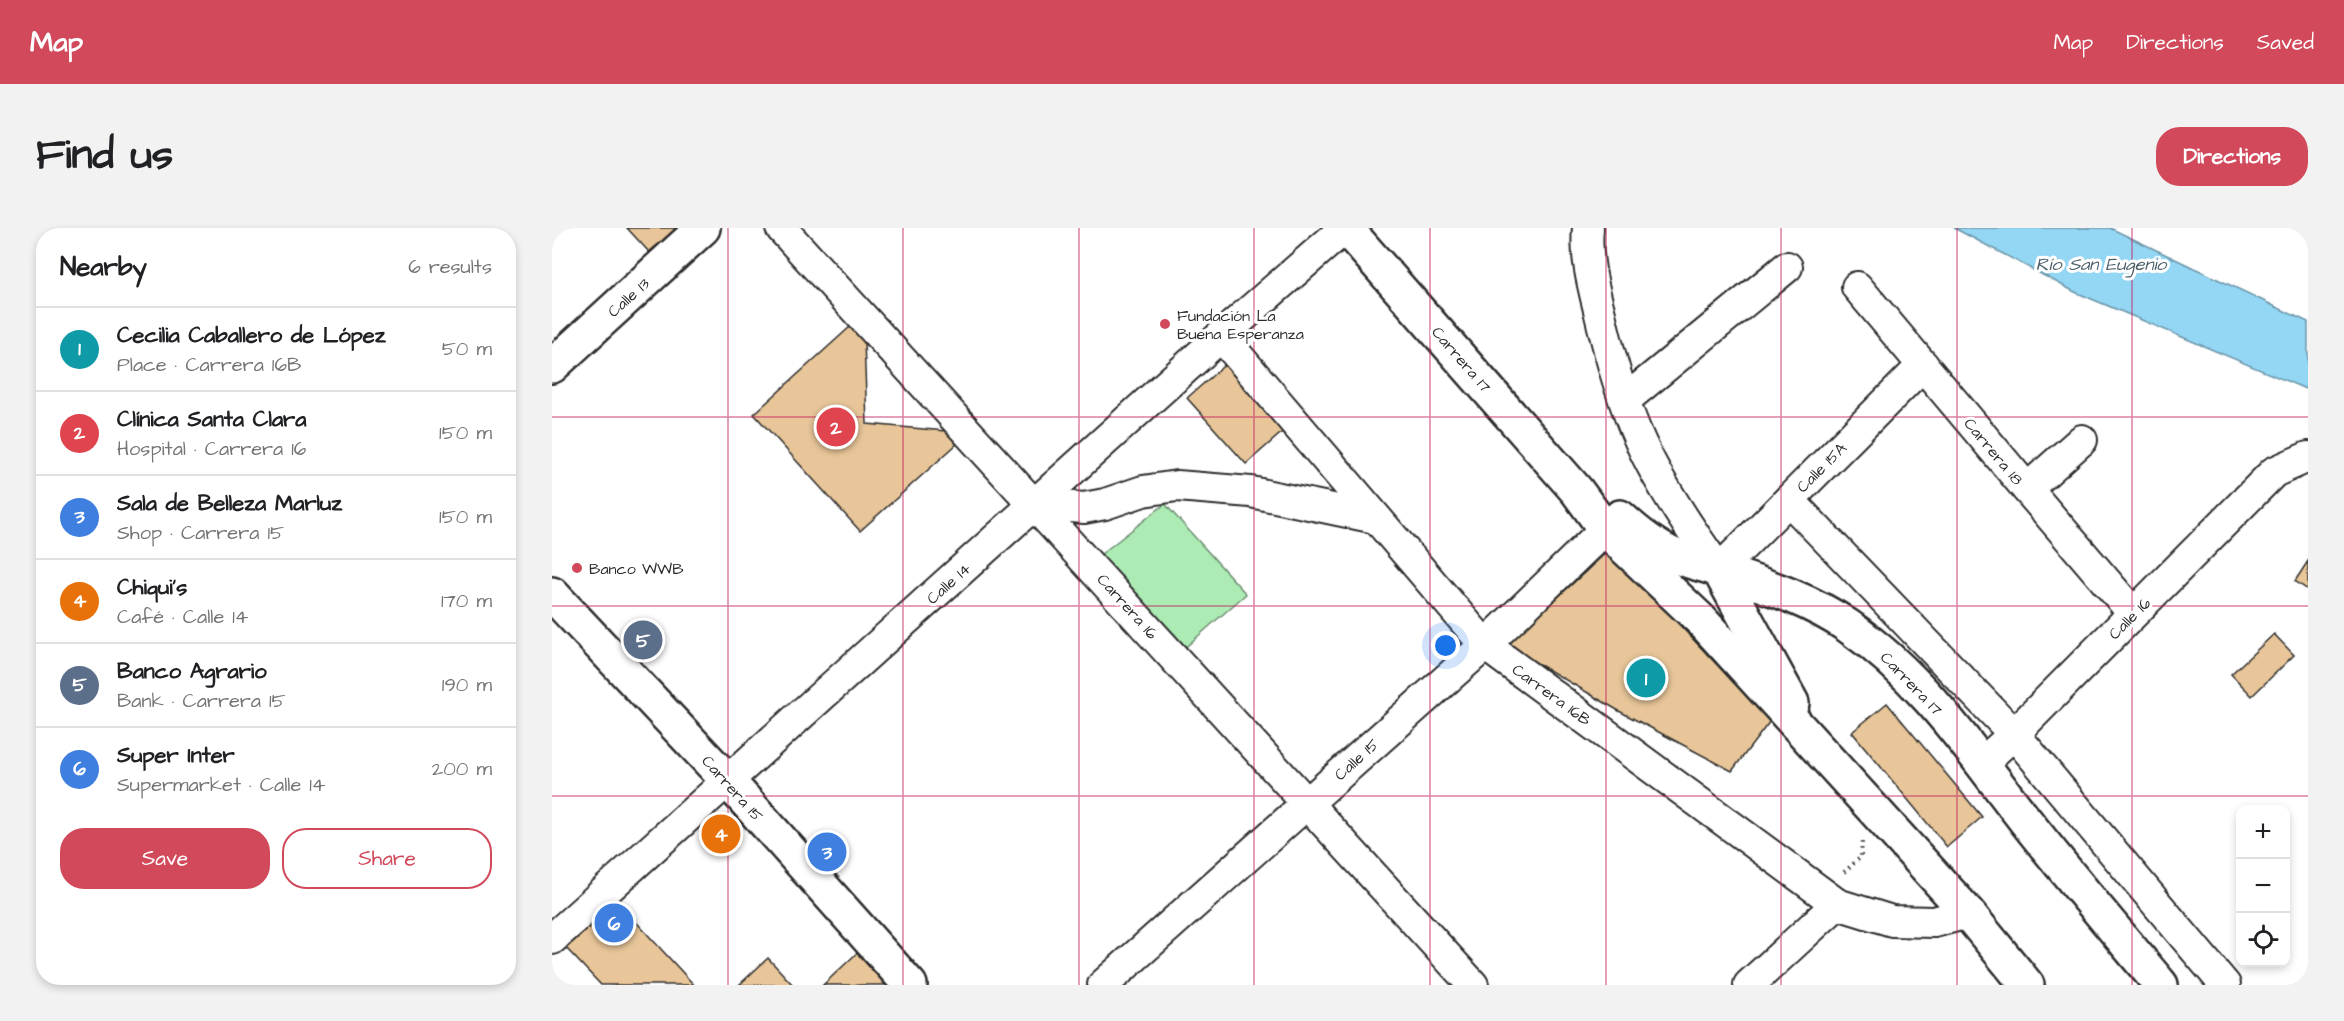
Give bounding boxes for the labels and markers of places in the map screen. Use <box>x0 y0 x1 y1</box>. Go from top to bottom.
place label: Fundación La Buena Esperanza <box>1177 305 1304 345</box>
marker: Fundación La Buena Esperanza <box>1158 317 1172 331</box>
pin: 2 <box>816 404 856 450</box>
place label: Banco WWB <box>589 558 684 580</box>
marker: Banco WWB <box>570 561 584 575</box>
pin: 5 <box>624 618 662 662</box>
pin: 1 <box>1626 656 1666 700</box>
pin: 4 <box>702 812 740 856</box>
pin: 3 <box>808 830 846 874</box>
pin: 6 <box>594 900 634 946</box>

